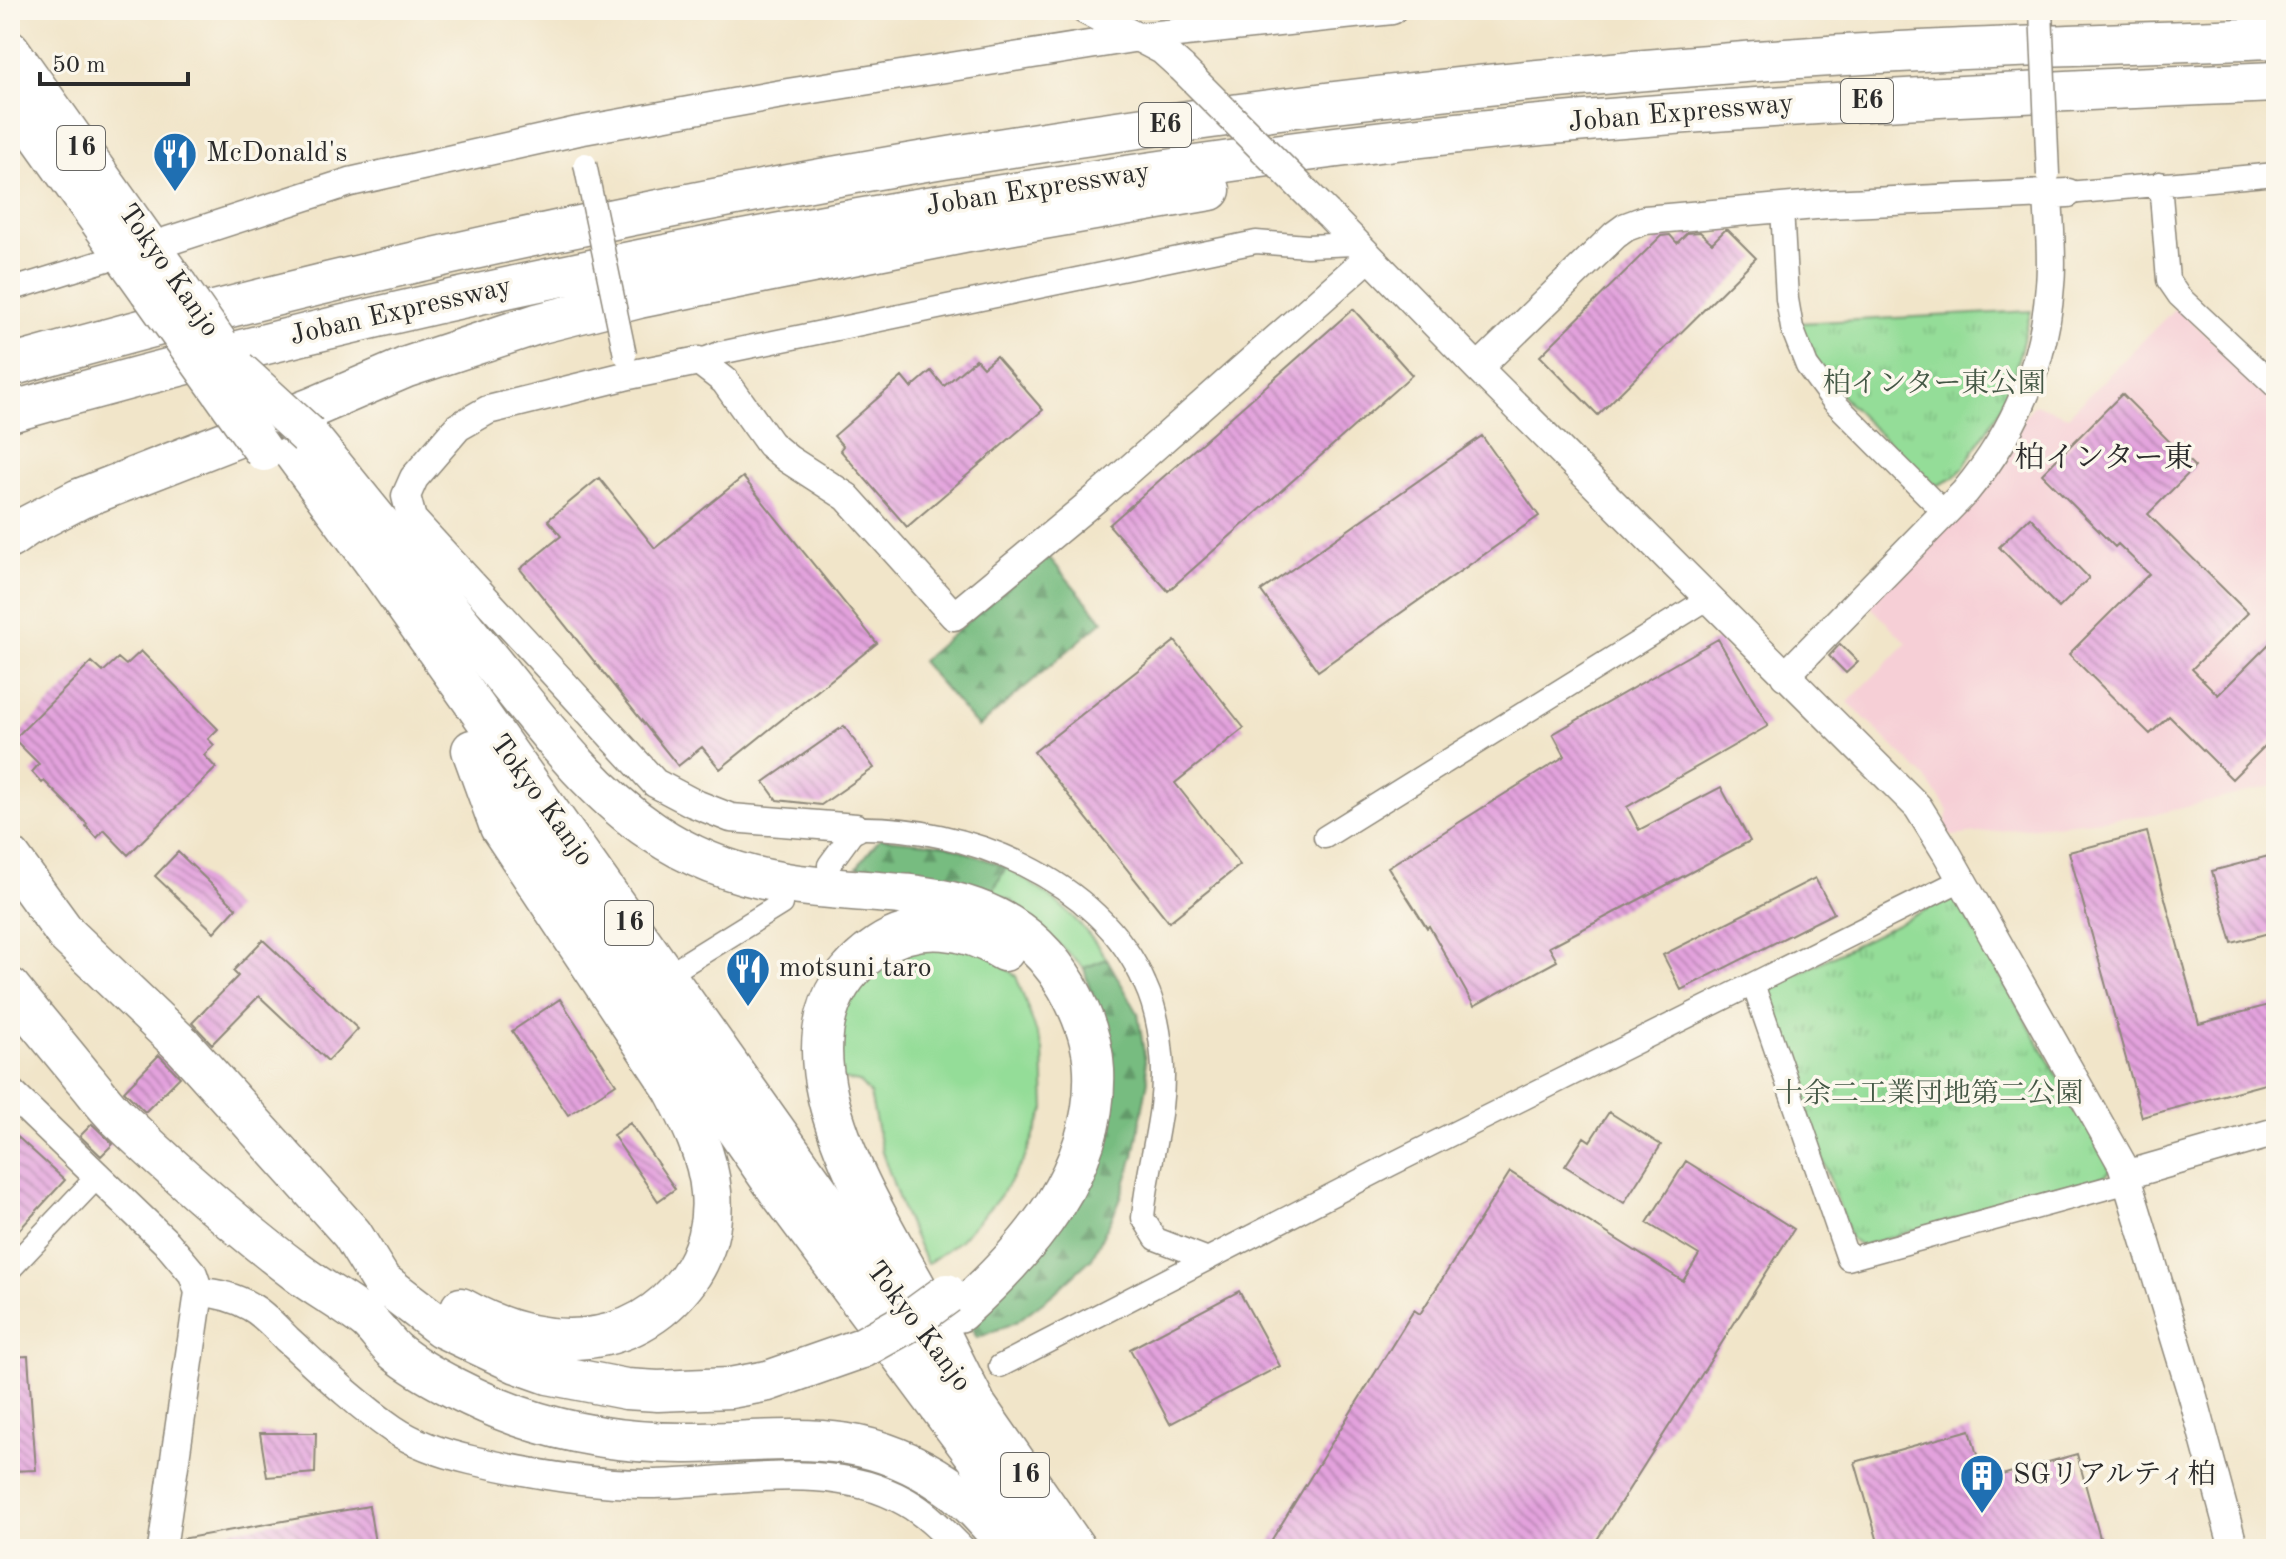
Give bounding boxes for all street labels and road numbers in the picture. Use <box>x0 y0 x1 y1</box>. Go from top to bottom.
road number: E6 <box>1841 79 1893 123</box>
street label: Joban Expressway <box>1567 90 1795 138</box>
road number: E6 <box>1139 103 1191 147</box>
road number: 16 <box>57 126 105 170</box>
street label: Joban Expressway <box>924 158 1152 222</box>
street label: Tokyo Kanjo <box>112 200 224 342</box>
street label: Joban Expressway <box>288 273 515 351</box>
street label: Tokyo Kanjo <box>484 730 598 872</box>
road number: 16 <box>605 901 653 945</box>
street label: Tokyo Kanjo <box>860 1257 976 1397</box>
road number: 16 <box>1001 1453 1049 1497</box>

